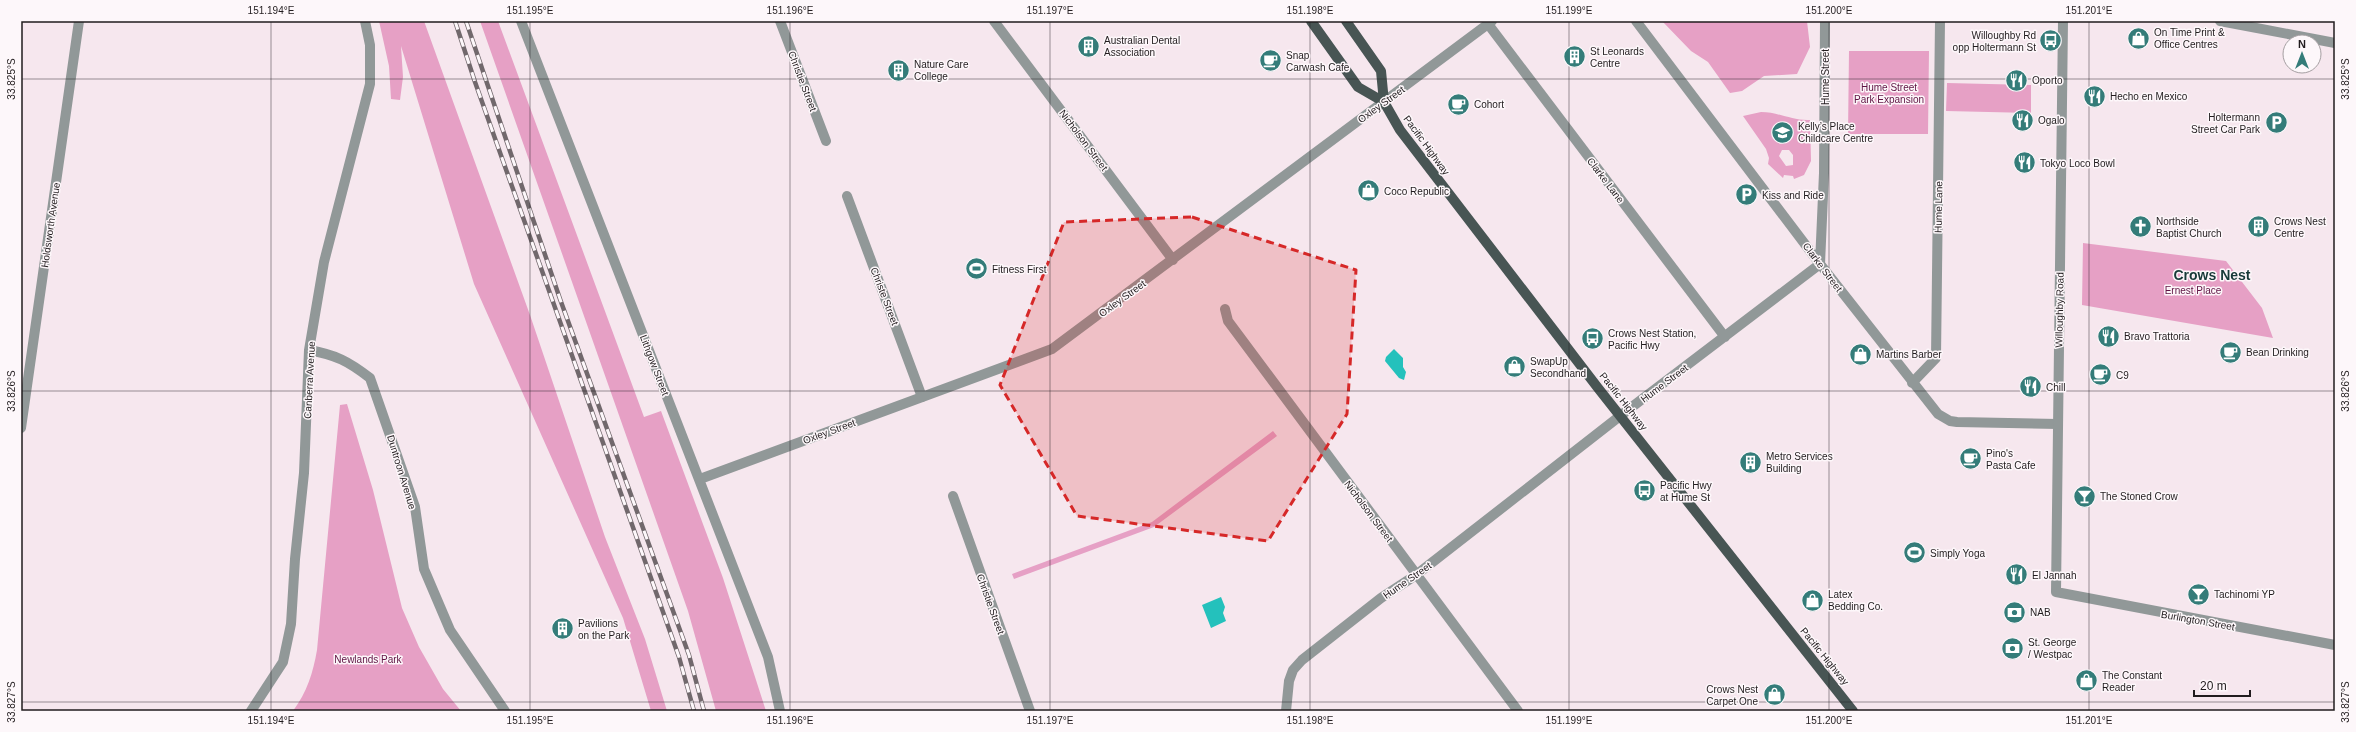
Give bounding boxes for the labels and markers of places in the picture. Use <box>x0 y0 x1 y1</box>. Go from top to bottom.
shop icon: On Time Print & Office Centres <box>2125 25 2151 51</box>
place label: On Time Print & Office Centres <box>2154 27 2225 50</box>
bus stop icon: Willoughby Rd opp Holtermann St <box>2038 28 2064 54</box>
place label: Willoughby Rd opp Holtermann St <box>1953 30 2036 53</box>
building icon: Australian Dental Association <box>1075 33 1101 59</box>
place label: Australian Dental Association <box>1104 35 1180 58</box>
building icon: St Leonards Centre <box>1562 44 1588 70</box>
place label: St Leonards Centre <box>1590 46 1644 69</box>
cafe icon: Snap Carwash Cafe <box>1257 48 1283 74</box>
place label: Snap Carwash Cafe <box>1286 50 1350 73</box>
building icon: Nature Care College <box>886 57 912 83</box>
place label: Nature Care College <box>914 59 969 82</box>
restaurant icon: Oporto <box>2003 67 2029 93</box>
place label: Oporto <box>2032 75 2063 86</box>
restaurant icon: Hecho en Mexico <box>2082 83 2108 109</box>
cafe icon: Cohort <box>1445 91 1471 117</box>
place label: Hecho en Mexico <box>2110 91 2188 102</box>
place label: Cohort <box>1474 99 1504 110</box>
restaurant icon: Ogalo <box>2010 107 2036 133</box>
parking icon: Holtermann Street Car Park <box>2263 110 2289 136</box>
place label: Holtermann Street Car Park <box>2191 112 2261 135</box>
place label: Ogalo <box>2038 115 2065 126</box>
school or university icon: Kelly’s Place Childcare Centre <box>1769 119 1795 145</box>
place label: Kelly’s Place Childcare Centre <box>1798 121 1873 144</box>
restaurant icon: Tokyo Loco Bowl <box>2011 150 2037 176</box>
place label: Tokyo Loco Bowl <box>2040 158 2115 169</box>
shop icon: Coco Republic <box>1356 178 1382 204</box>
parking icon: Kiss and Ride <box>1734 182 1760 208</box>
place label: Coco Republic <box>1384 186 1449 197</box>
place label: Kiss and Ride <box>1762 190 1824 201</box>
church icon: Northside Baptist Church <box>2127 214 2153 240</box>
building icon: Crows Nest Centre <box>2246 214 2272 240</box>
place label: Northside Baptist Church <box>2156 216 2222 239</box>
place label: Crows Nest Centre <box>2274 216 2326 239</box>
sports icon: Fitness First <box>963 256 989 282</box>
place label: Fitness First <box>992 264 1047 275</box>
restaurant icon: Bravo Trattoria <box>2095 323 2121 349</box>
bus stop icon: Crows Nest Station, Pacific Hwy <box>1580 326 1606 352</box>
place label: Crows Nest Station, Pacific Hwy <box>1608 328 1696 351</box>
place label: Bravo Trattoria <box>2124 331 2190 342</box>
cafe icon: Bean Drinking <box>2217 339 2243 365</box>
shop icon: Martins Barber <box>1848 341 1874 367</box>
place label: Bean Drinking <box>2246 347 2309 358</box>
place label: Martins Barber <box>1876 349 1942 360</box>
shop icon: SwapUp Secondhand <box>1502 354 1528 380</box>
place label: SwapUp Secondhand <box>1530 356 1586 379</box>
cafe icon: C9 <box>2087 362 2113 388</box>
place label: C9 <box>2116 370 2129 381</box>
restaurant icon: Chill <box>2018 374 2044 400</box>
place label: Chill <box>2046 382 2065 393</box>
cafe icon: Pino's Pasta Cafe <box>1958 446 1984 472</box>
place label: Pino's Pasta Cafe <box>1986 448 2036 471</box>
building icon: Metro Services Building <box>1738 449 1764 475</box>
place label: Metro Services Building <box>1766 451 1833 474</box>
bus stop icon: Pacific Hwy at Hume St <box>1632 478 1658 504</box>
place label: Pacific Hwy at Hume St <box>1660 480 1712 503</box>
bar icon: The Stoned Crow <box>2072 483 2098 509</box>
place label: The Stoned Crow <box>2100 491 2179 502</box>
sports icon: Simply Yoga <box>1902 540 1928 566</box>
place label: Simply Yoga <box>1930 548 1985 559</box>
restaurant icon: El Jannah <box>2003 562 2029 588</box>
place label: El Jannah <box>2032 570 2076 581</box>
bar icon: Tachinomi YP <box>2186 581 2212 607</box>
shop icon: Latex Bedding Co. <box>1799 587 1825 613</box>
place label: Latex Bedding Co. <box>1828 589 1883 612</box>
place label: Tachinomi YP <box>2214 589 2275 600</box>
bank icon: NAB <box>2002 599 2028 625</box>
place label: NAB <box>2030 607 2051 618</box>
building icon: Pavilions on the Park <box>550 616 576 642</box>
place label: Pavilions on the Park <box>578 618 630 641</box>
bank icon: St. George / Westpac <box>2000 635 2026 661</box>
place label: St. George / Westpac <box>2028 637 2077 660</box>
shop icon: The Constant Reader <box>2073 668 2099 694</box>
place label: The Constant Reader <box>2102 670 2162 693</box>
shop icon: Crows Nest Carpet One <box>1761 682 1787 708</box>
place label: Crows Nest Carpet One <box>1706 684 1758 707</box>

